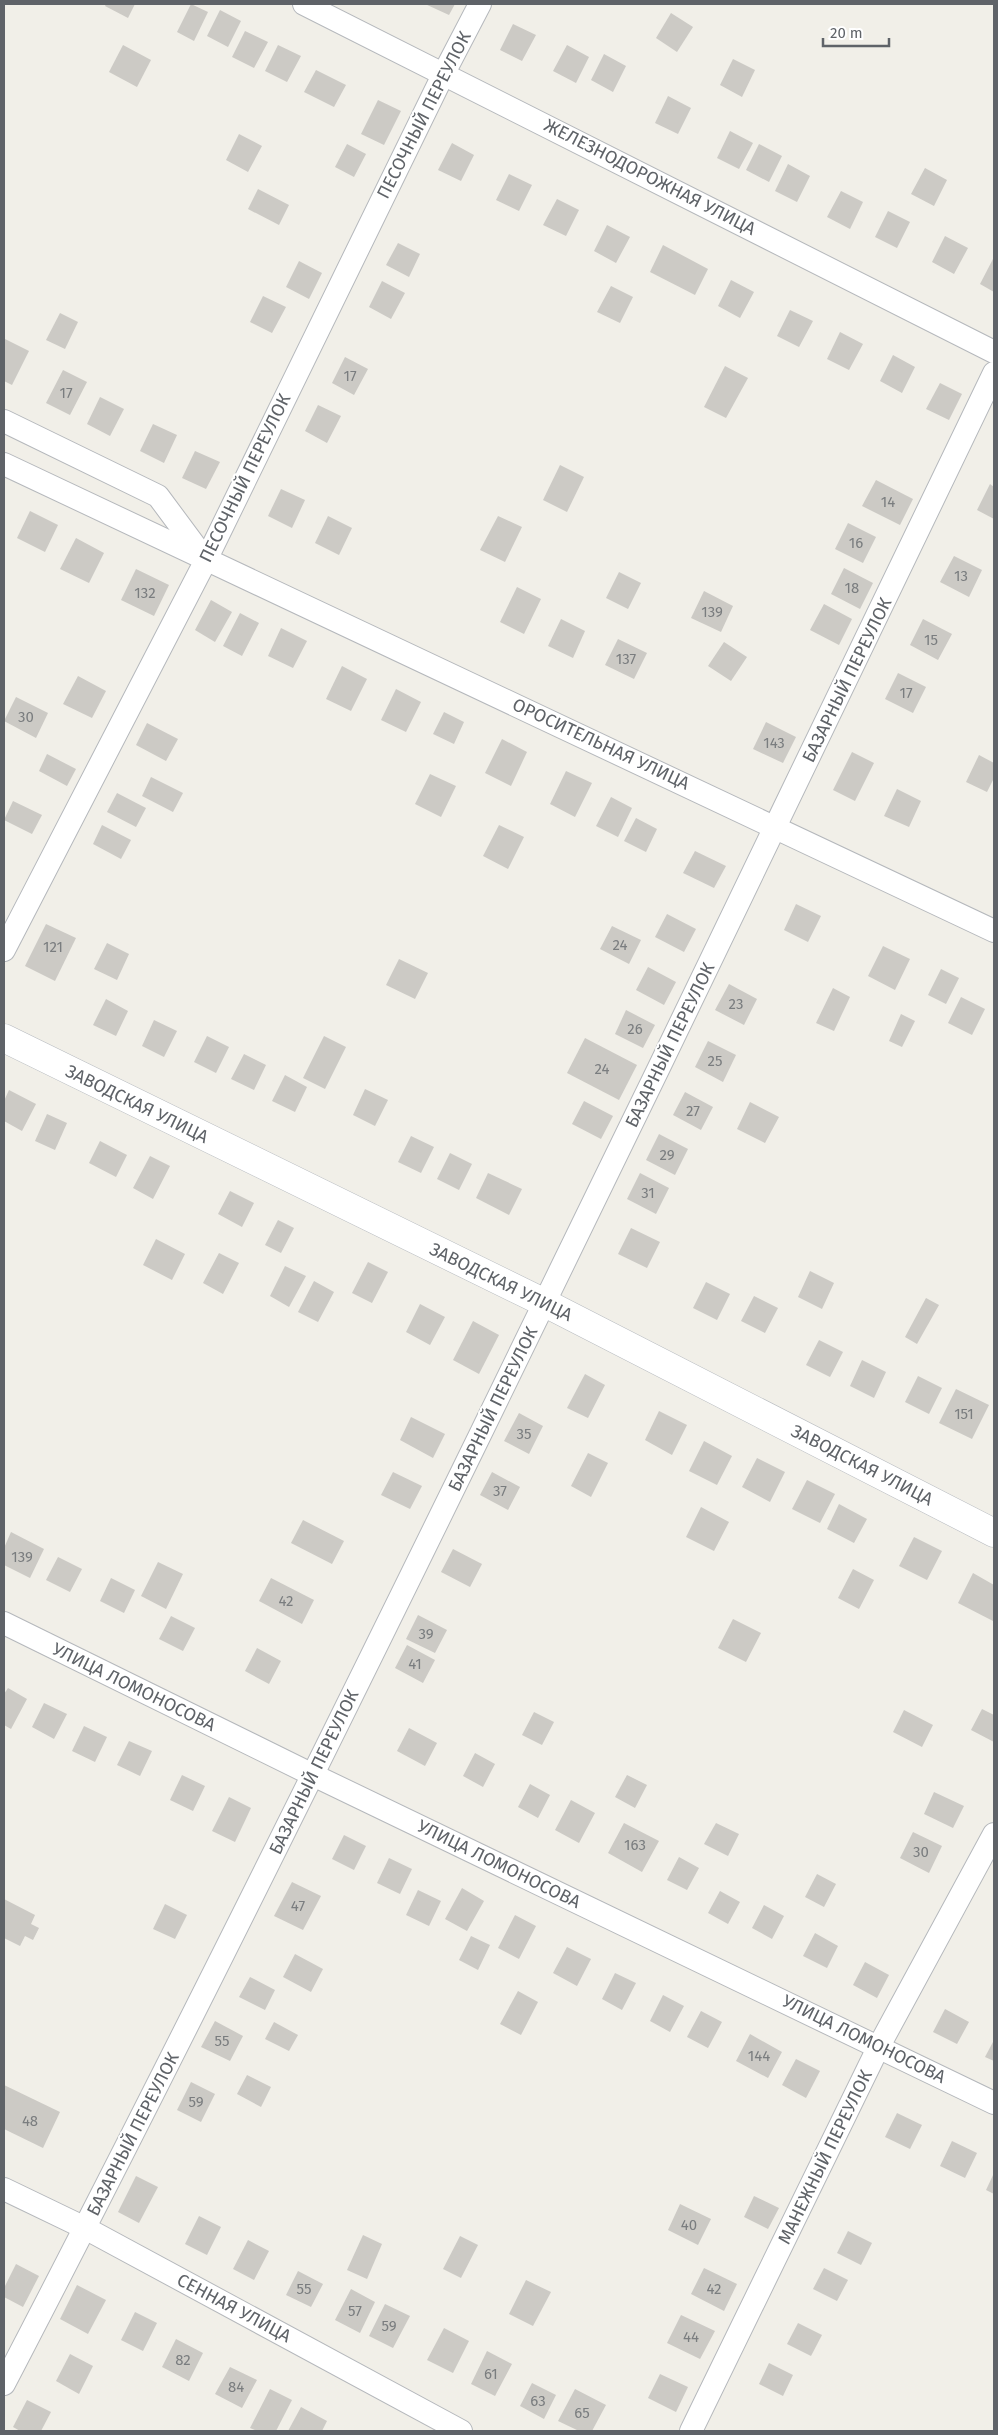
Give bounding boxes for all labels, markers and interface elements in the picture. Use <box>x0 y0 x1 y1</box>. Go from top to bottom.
scale bar <box>823 15 889 47</box>
text: 20 m <box>830 24 863 42</box>
street label: ПЕСОЧНЫЙ ПЕРЕУЛОК <box>372 27 476 202</box>
street label: ЖЕЛЕЗНОДОРОЖНАЯ УЛИЦА <box>541 114 760 240</box>
house number: 17 <box>343 367 357 385</box>
house number: 17 <box>59 384 73 402</box>
street label: ПЕСОЧНЫЙ ПЕРЕУЛОК <box>195 390 296 566</box>
house number: 14 <box>881 493 895 511</box>
house number: 16 <box>849 534 863 552</box>
house number: 13 <box>954 567 968 585</box>
house number: 18 <box>845 579 859 597</box>
house number: 132 <box>134 584 156 602</box>
street label: БАЗАРНЫЙ ПЕРЕУЛОК <box>797 594 897 766</box>
house number: 139 <box>701 603 723 621</box>
house number: 15 <box>924 631 938 649</box>
house number: 137 <box>616 650 637 668</box>
house number: 17 <box>899 684 913 702</box>
street label: ОРОСИТЕЛЬНАЯ УЛИЦА <box>509 693 694 795</box>
house number: 30 <box>18 708 34 726</box>
house number: 143 <box>763 734 785 752</box>
house number: 24 <box>612 936 628 954</box>
house number: 121 <box>43 938 63 956</box>
street label: БАЗАРНЫЙ ПЕРЕУЛОК <box>620 959 720 1131</box>
house number: 23 <box>729 995 743 1013</box>
house number: 26 <box>627 1020 643 1038</box>
house number: 25 <box>708 1052 722 1070</box>
street label: ЗАВОДСКАЯ УЛИЦА <box>62 1060 213 1148</box>
house number: 24 <box>594 1060 610 1078</box>
house number: 27 <box>686 1102 700 1120</box>
house number: 29 <box>659 1146 675 1164</box>
house number: 31 <box>641 1184 655 1202</box>
street label: ЗАВОДСКАЯ УЛИЦА <box>426 1238 577 1326</box>
street label: БАЗАРНЫЙ ПЕРЕУЛОК <box>443 1323 543 1495</box>
house number: 151 <box>954 1405 974 1423</box>
street label: ЗАВОДСКАЯ УЛИЦА <box>787 1420 937 1511</box>
house number: 35 <box>516 1425 532 1443</box>
house number: 37 <box>493 1482 507 1500</box>
house number: 139 <box>11 1548 33 1566</box>
house number: 42 <box>278 1592 294 1610</box>
house number: 39 <box>418 1625 434 1643</box>
street label: УЛИЦА ЛОМОНОСОВА <box>49 1638 220 1736</box>
house number: 41 <box>408 1655 422 1673</box>
street label: БАЗАРНЫЙ ПЕРЕУЛОК <box>264 1686 364 1858</box>
street label: УЛИЦА ЛОМОНОСОВА <box>414 1815 585 1913</box>
house number: 163 <box>624 1836 646 1854</box>
house number: 30 <box>913 1843 929 1861</box>
house number: 47 <box>291 1897 305 1915</box>
street label: УЛИЦА ЛОМОНОСОВА <box>779 1990 950 2088</box>
house number: 55 <box>215 2032 229 2050</box>
house number: 144 <box>748 2047 770 2065</box>
street label: БАЗАРНЫЙ ПЕРЕУЛОК <box>82 2048 184 2220</box>
street label: МАНЕЖНЫЙ ПЕРЕУЛОК <box>773 2066 877 2248</box>
house number: 59 <box>188 2093 204 2111</box>
house number: 48 <box>22 2112 38 2130</box>
house number: 40 <box>681 2216 697 2234</box>
street label: СЕННАЯ УЛИЦА <box>173 2269 295 2348</box>
house number: 55 <box>297 2280 311 2298</box>
house number: 42 <box>706 2280 722 2298</box>
house number: 57 <box>348 2302 362 2320</box>
house number: 59 <box>381 2317 397 2335</box>
house number: 44 <box>683 2328 699 2346</box>
house number: 82 <box>175 2351 191 2369</box>
house number: 61 <box>484 2365 498 2383</box>
house number: 84 <box>228 2378 244 2396</box>
house number: 63 <box>530 2392 546 2410</box>
house number: 65 <box>574 2404 590 2422</box>

